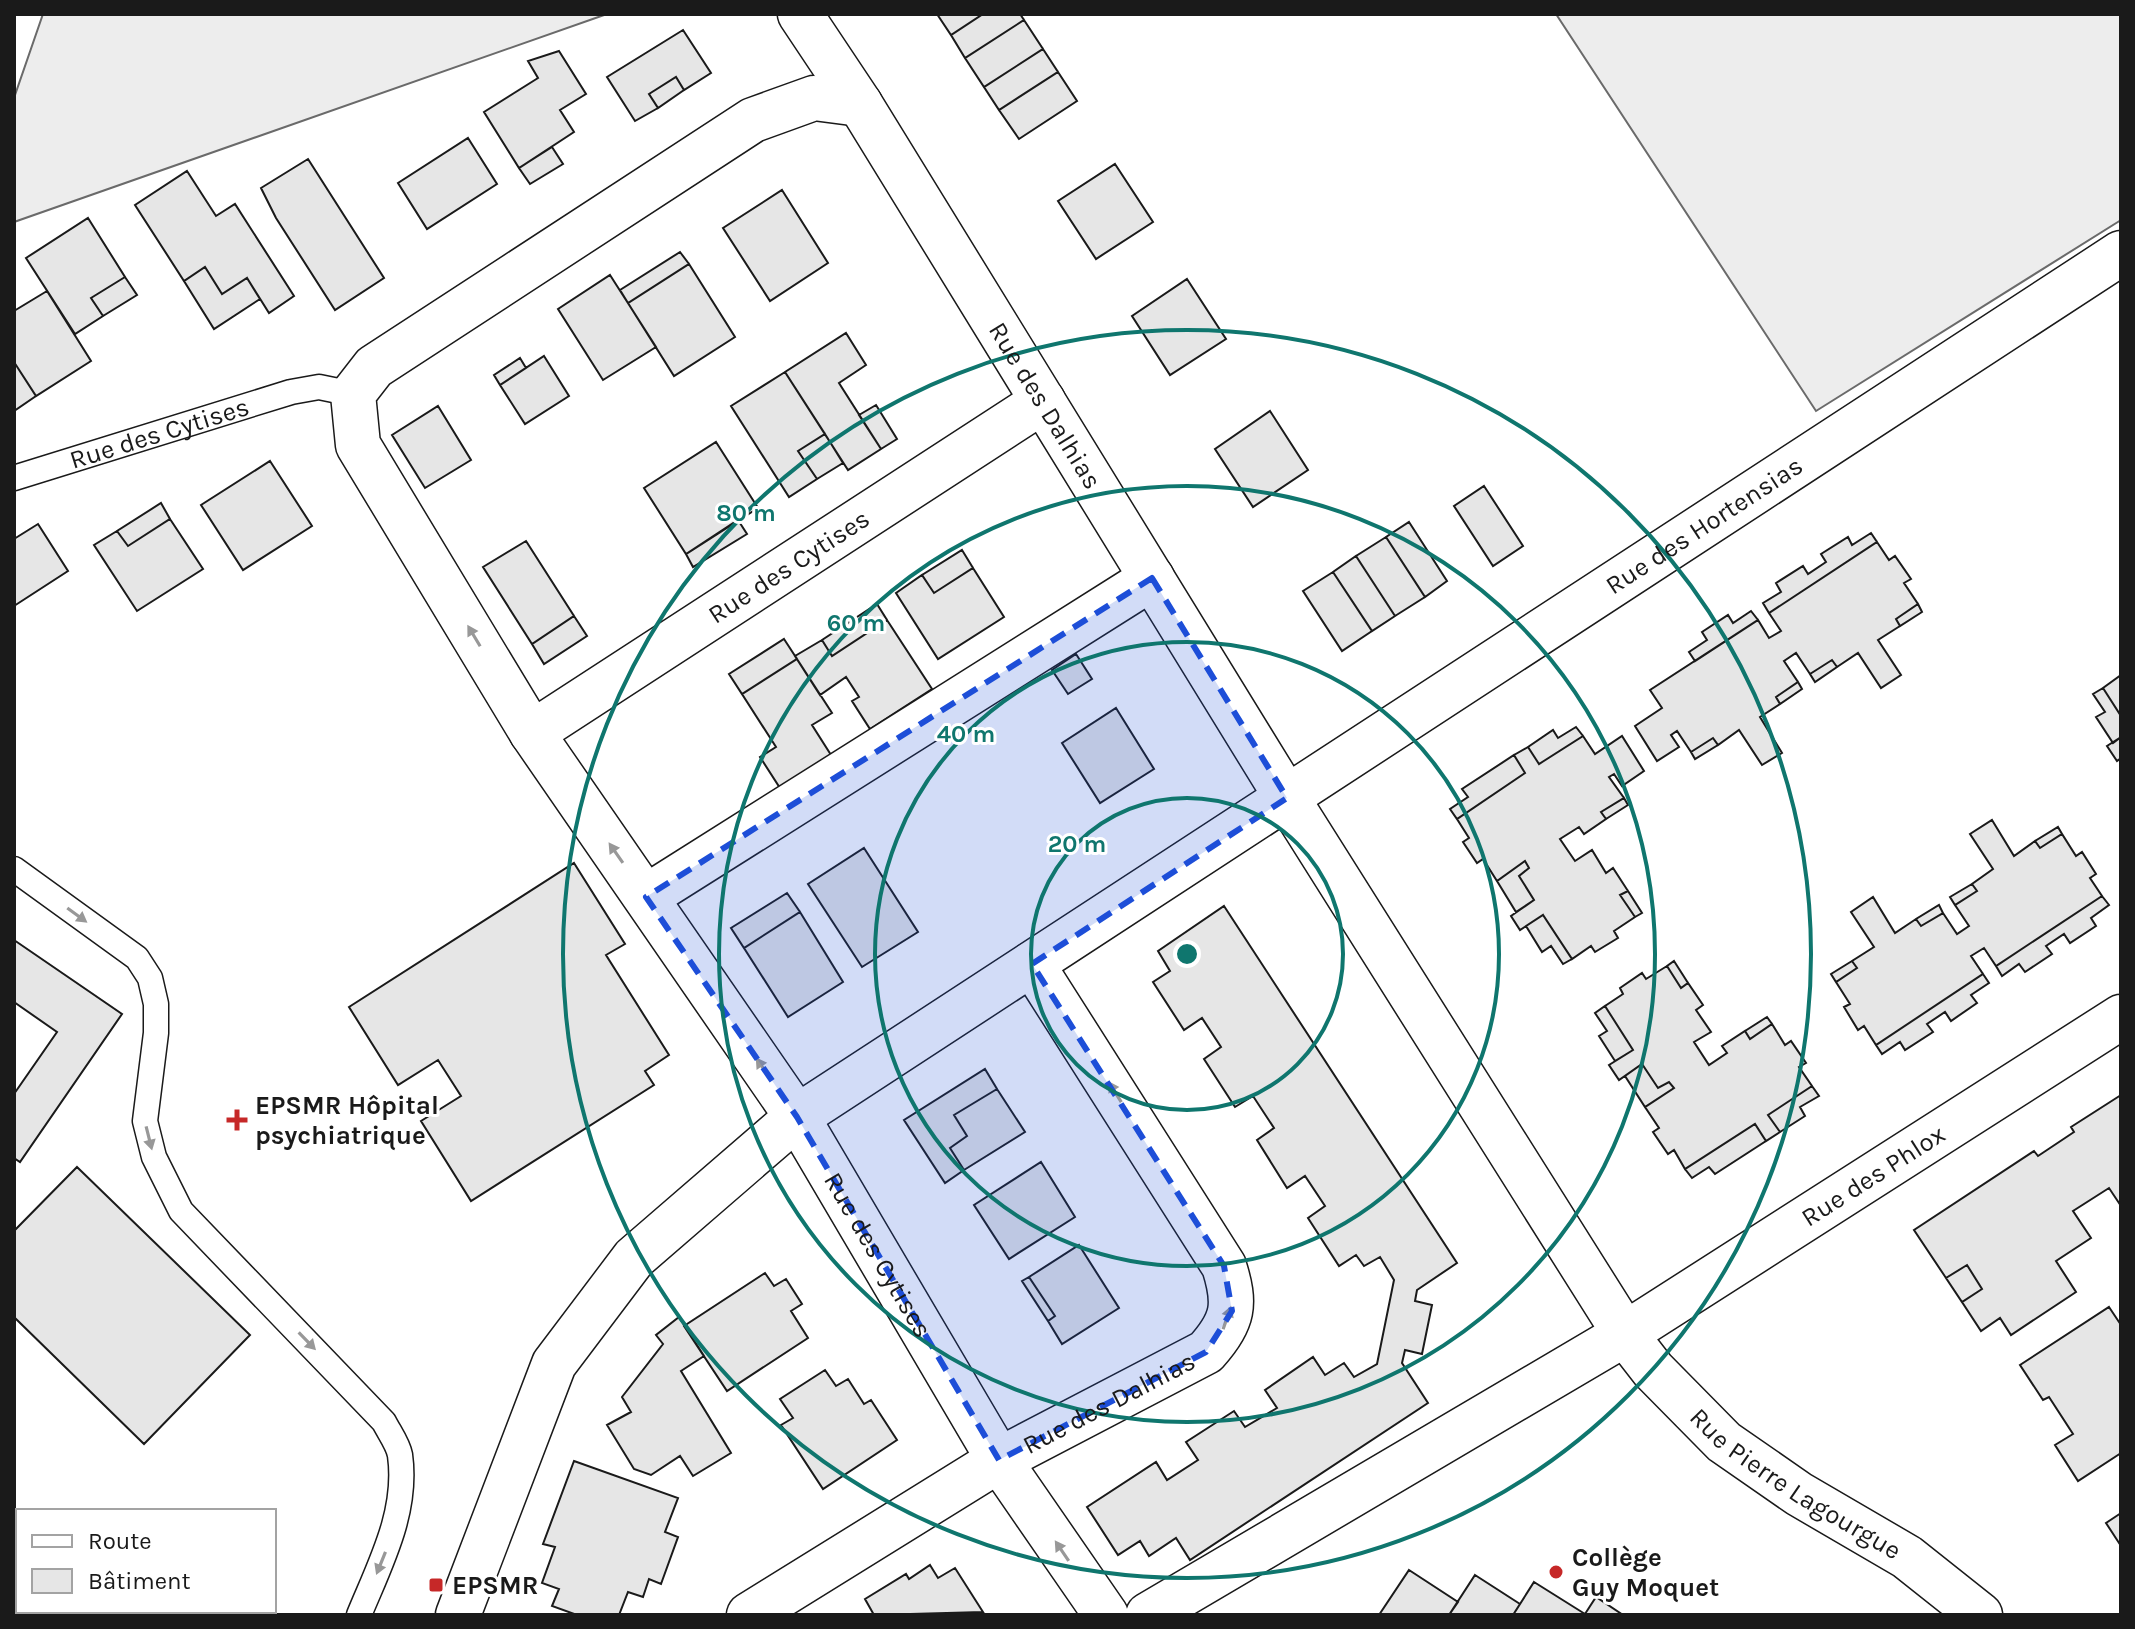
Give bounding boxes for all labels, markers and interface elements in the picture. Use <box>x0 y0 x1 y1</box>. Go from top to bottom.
street label: Rue des Dalhias <box>982 317 1108 495</box>
street label: Rue des Cytises <box>66 391 253 476</box>
street label: Rue des Hortensias <box>1600 450 1809 601</box>
text: 80 m <box>716 499 776 527</box>
street label: Rue des Cytises <box>702 503 875 630</box>
text: 60 m <box>827 609 885 637</box>
one-way arrow <box>467 625 481 647</box>
text: 40 m <box>937 720 995 748</box>
text: 20 m <box>1048 830 1106 858</box>
one-way arrow <box>609 843 624 864</box>
one-way arrow <box>67 907 88 922</box>
centre of rings <box>1173 940 1201 968</box>
one-way arrow <box>756 1057 771 1078</box>
one-way arrow <box>1108 1081 1122 1103</box>
place label: EPSMR Hôpital psychiatrique <box>255 1090 439 1151</box>
marker: EPSMR Hôpital psychiatrique <box>226 1109 248 1131</box>
street label: Rue des Phlox <box>1796 1118 1951 1233</box>
one-way arrow <box>144 1126 156 1151</box>
street label: Rue des Cytises <box>817 1167 938 1343</box>
one-way arrow <box>1222 1306 1234 1330</box>
one-way arrow <box>297 1331 315 1350</box>
street label: Rue des Dalhias <box>1018 1345 1200 1461</box>
street label: Rue Pierre Lagourgue <box>1683 1402 1907 1566</box>
legend <box>16 1509 276 1613</box>
text: Route <box>88 1527 152 1555</box>
one-way arrow <box>1055 1540 1070 1561</box>
place label: Collège Guy Moquet <box>1572 1542 1719 1603</box>
one-way arrow <box>374 1551 387 1575</box>
marker: Collège Guy Moquet <box>1547 1563 1565 1581</box>
text: Bâtiment <box>88 1567 191 1595</box>
place label: EPSMR <box>452 1570 538 1601</box>
marker: EPSMR <box>427 1576 445 1594</box>

